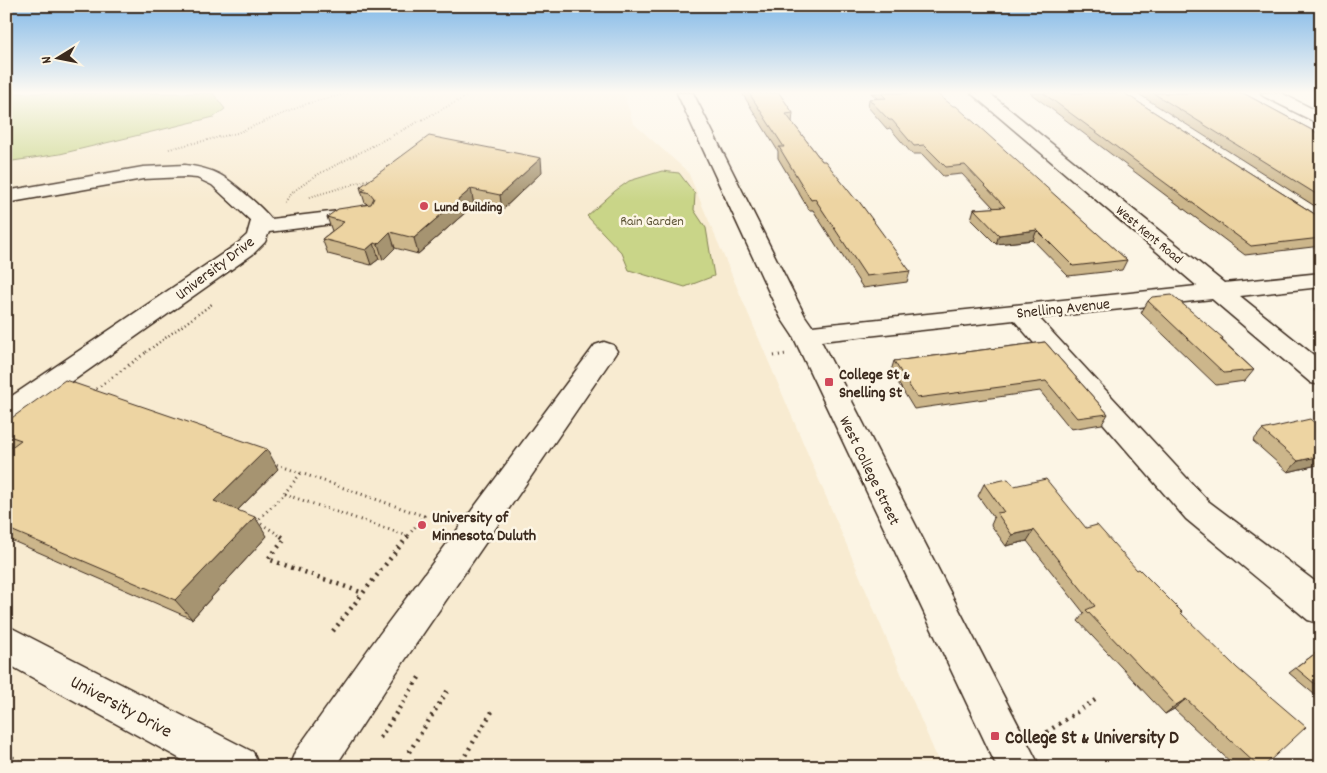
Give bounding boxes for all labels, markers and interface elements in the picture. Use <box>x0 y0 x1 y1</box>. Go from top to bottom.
north arrow <box>32 32 82 82</box>
text: N <box>37 55 58 65</box>
place label: Lund Building <box>434 198 502 218</box>
marker: Lund Building <box>418 200 430 212</box>
street label: West Kent Road <box>1111 201 1187 270</box>
park label: Rain Garden <box>620 212 684 232</box>
street label: University Drive <box>171 231 260 307</box>
street label: Snelling Avenue <box>1015 293 1111 326</box>
place label: College St & Snelling St <box>839 364 910 405</box>
marker: College St & Snelling St <box>823 376 835 388</box>
street label: West College Street <box>832 413 905 530</box>
place label: University of Minnesota Duluth <box>432 507 536 548</box>
marker: University of Minnesota Duluth <box>416 519 428 531</box>
street label: University Drive <box>65 670 176 746</box>
place label: College St & University D <box>1005 726 1179 753</box>
marker: College St & University D <box>989 730 1001 742</box>

